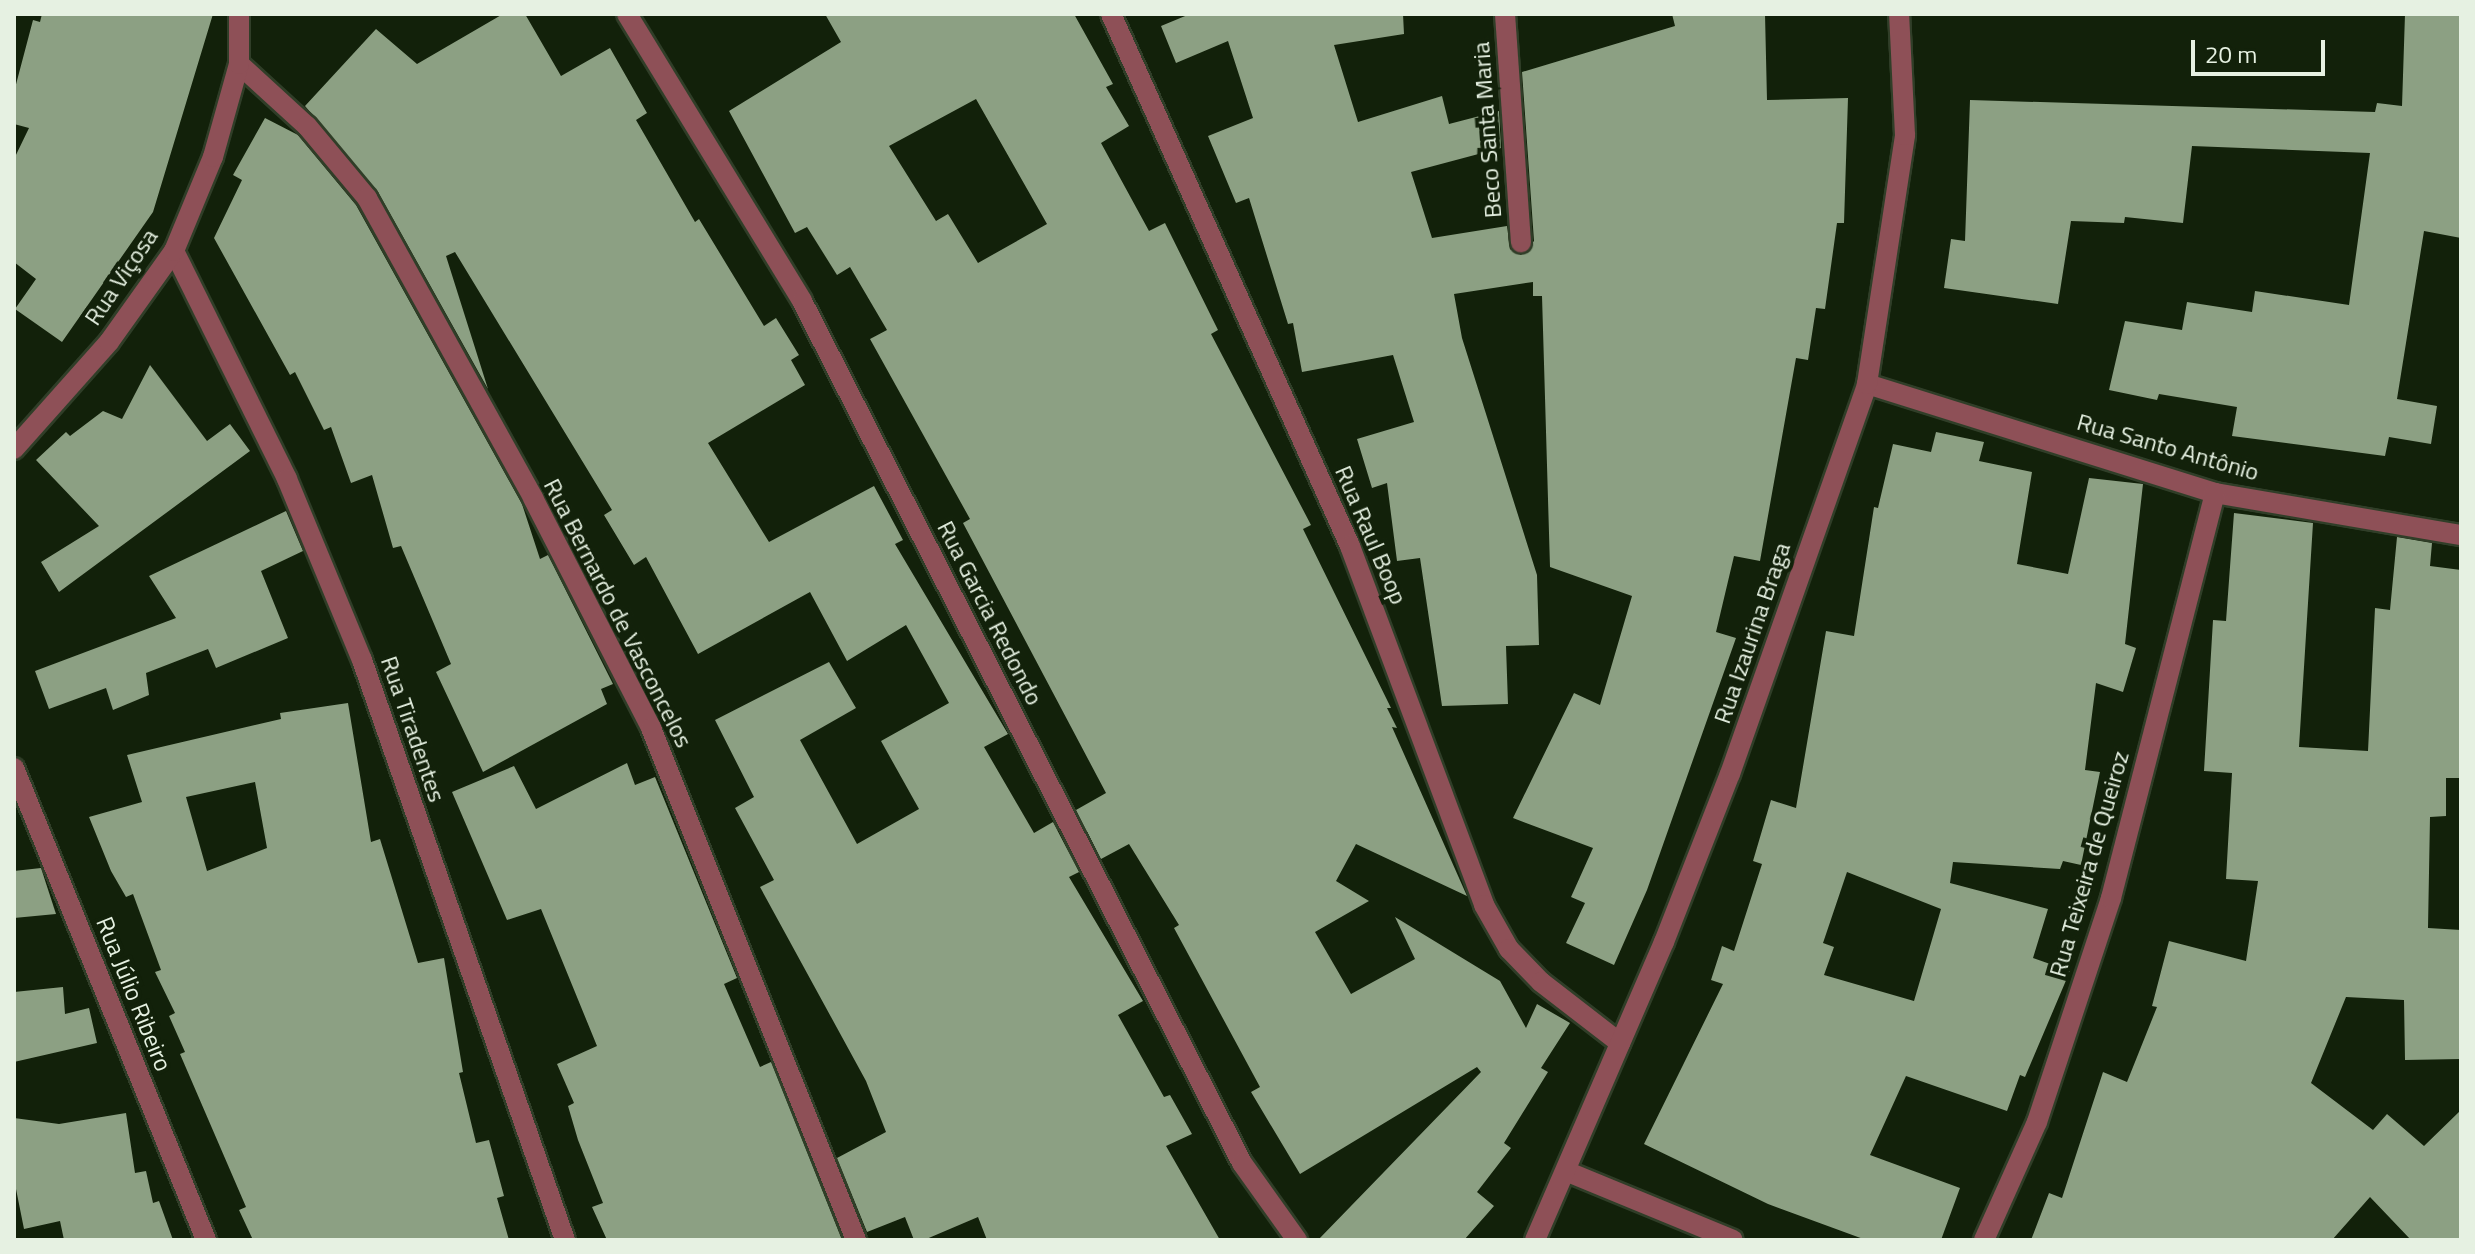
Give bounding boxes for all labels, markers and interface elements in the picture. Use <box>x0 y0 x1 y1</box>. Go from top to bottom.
scale bar <box>2195 24 2329 74</box>
text: 20 m <box>2205 36 2257 72</box>
street label: Beco Santa Maria <box>1466 41 1508 219</box>
street label: Rua Viçosa <box>78 223 164 331</box>
street label: Rua Santo Antônio <box>2074 407 2262 487</box>
street label: Rua Raul Boop <box>1329 461 1413 609</box>
street label: Rua Bernardo de Vasconcelos <box>538 474 698 752</box>
street label: Rua Garcia Redondo <box>931 516 1049 710</box>
street label: Rua Izaurina Braga <box>1708 539 1796 727</box>
street label: Rua Tiradentes <box>375 652 451 806</box>
street label: Rua Teixeira de Queiroz <box>2043 748 2135 980</box>
street label: Rua Júlio Ribeiro <box>90 913 178 1075</box>

